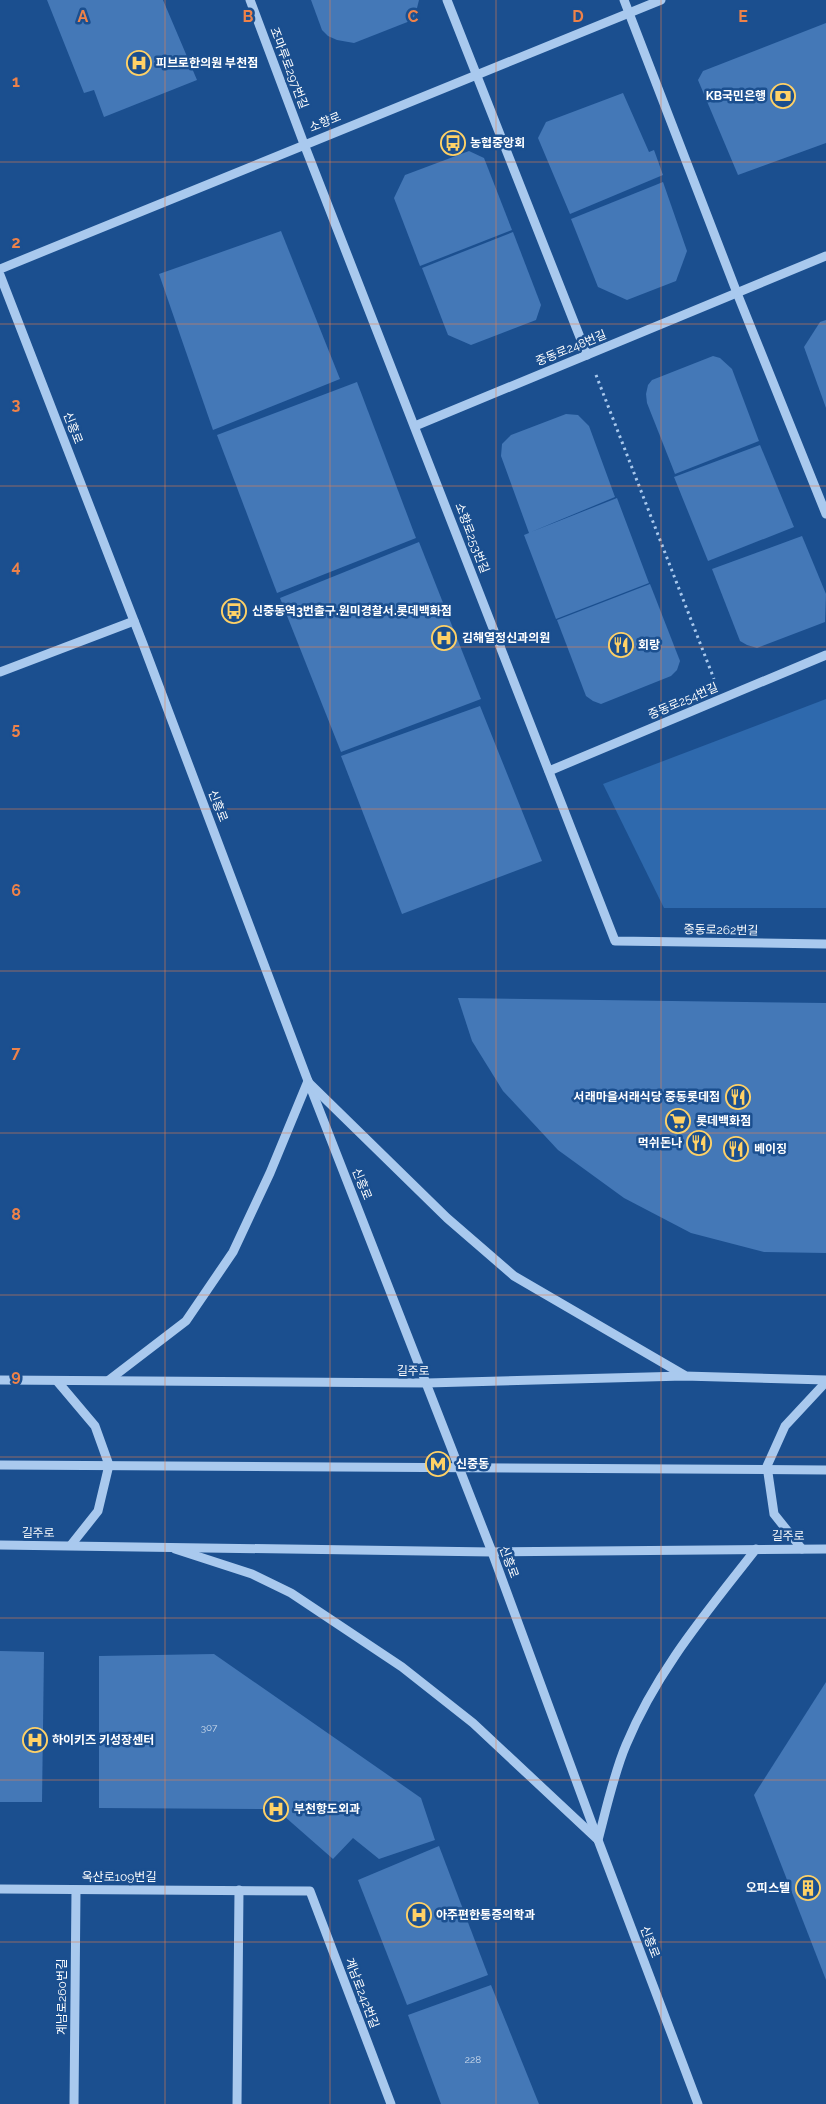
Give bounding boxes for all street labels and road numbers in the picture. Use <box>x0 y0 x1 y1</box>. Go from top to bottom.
street label: 조마루로297번길 <box>267 25 311 111</box>
street label: 소향로 <box>307 109 343 135</box>
street label: 중동로248번길 <box>534 327 608 369</box>
street label: 신흥로 <box>61 410 85 446</box>
street label: 소향로253번길 <box>452 501 492 575</box>
street label: 중동로254번길 <box>646 680 720 722</box>
street label: 신흥로 <box>206 788 230 824</box>
street label: 중동로262번길 <box>683 922 759 938</box>
street label: 신흥로 <box>349 1166 375 1202</box>
street label: 길주로 <box>396 1364 430 1378</box>
street label: 길주로 <box>21 1526 55 1540</box>
street label: 길주로 <box>771 1529 805 1543</box>
street label: 신흥로 <box>497 1544 521 1580</box>
street label: 옥산로109번길 <box>82 1870 156 1884</box>
street label: 신흥로 <box>638 1924 662 1960</box>
street label: 계남로242번길 <box>342 1956 382 2030</box>
street label: 계남로260번길 <box>55 1959 69 2035</box>

